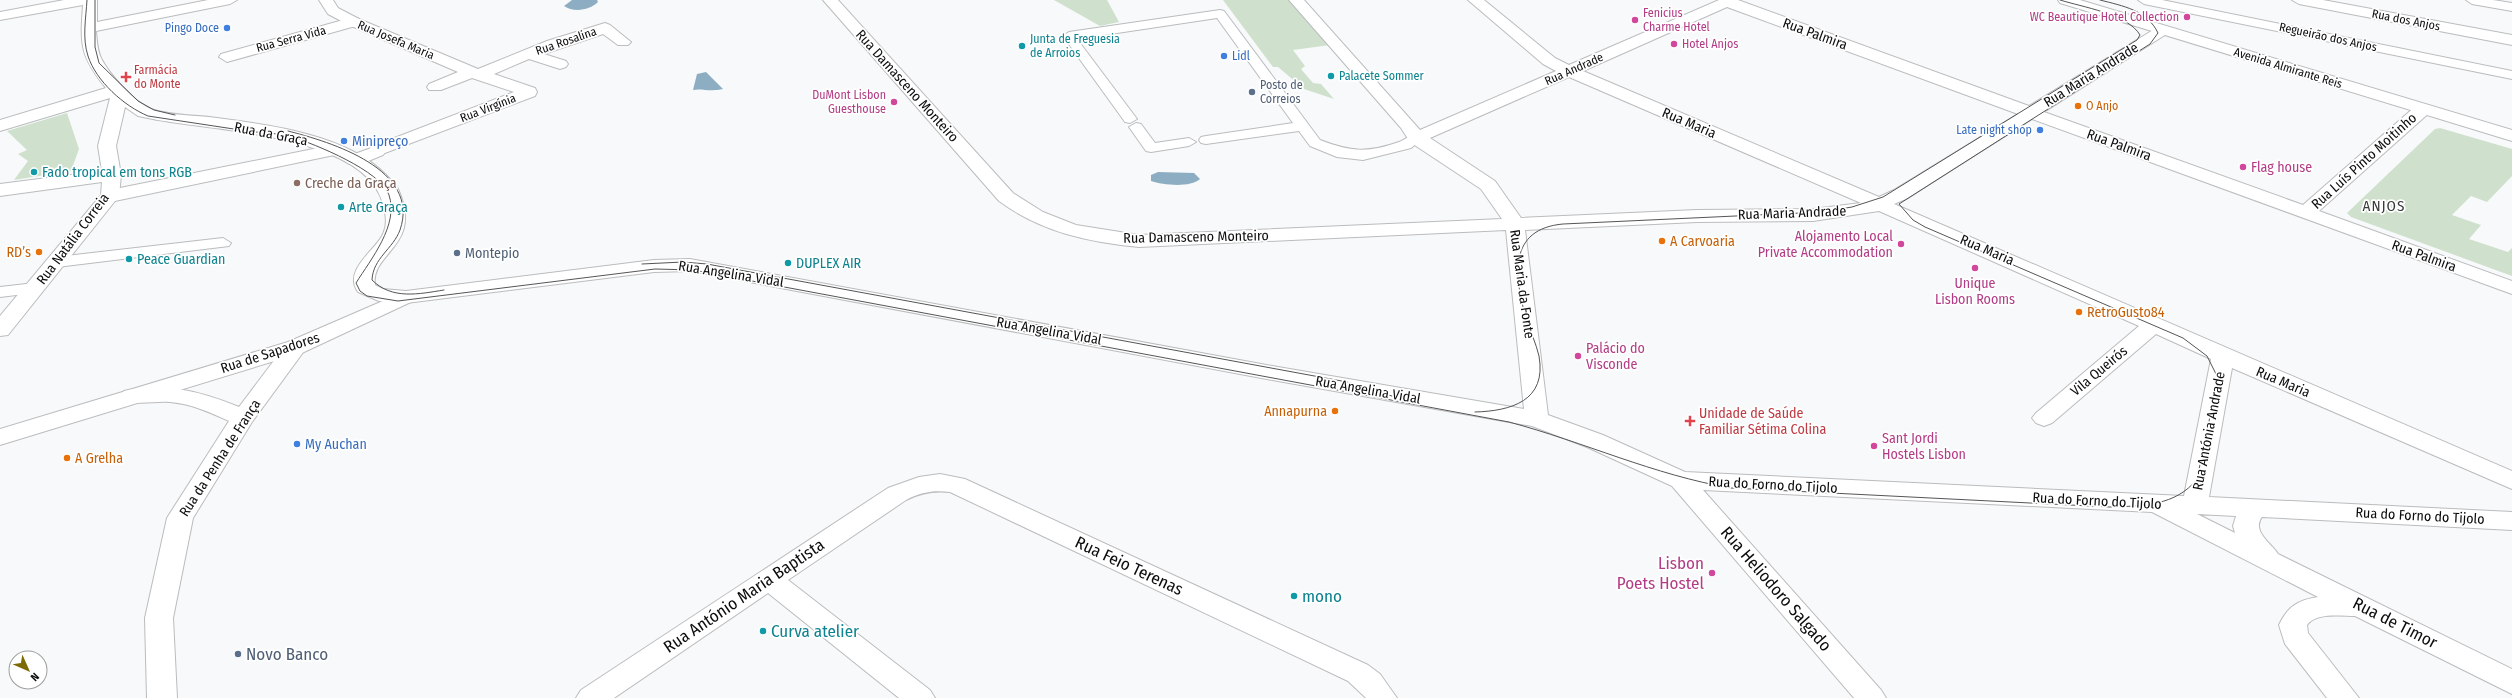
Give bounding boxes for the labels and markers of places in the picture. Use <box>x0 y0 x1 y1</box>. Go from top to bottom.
place label: Fenicius Charme Hotel <box>1643 6 1710 34</box>
place label: WC Beautique Hotel Collection <box>2030 10 2179 24</box>
marker: WC Beautique Hotel Collection <box>2182 12 2192 22</box>
marker: Fenicius Charme Hotel <box>1630 15 1640 25</box>
place label: Pingo Doce <box>165 21 219 35</box>
marker: Pingo Doce <box>222 23 232 33</box>
place label: Junta de Freguesia de Arroios <box>1030 32 1120 60</box>
place label: Hotel Anjos <box>1682 37 1738 51</box>
marker: Hotel Anjos <box>1669 39 1679 49</box>
marker: Junta de Freguesia de Arroios <box>1017 41 1027 51</box>
place label: Lidl <box>1232 49 1250 63</box>
marker: Lidl <box>1219 51 1229 61</box>
place label: Farmácia do Monte <box>134 63 180 91</box>
place label: Palacete Sommer <box>1339 69 1424 83</box>
marker: Palacete Sommer <box>1326 71 1336 81</box>
marker: Farmácia do Monte <box>121 72 131 82</box>
place label: Posto de Correios <box>1260 78 1303 106</box>
marker: Posto de Correios <box>1247 87 1257 97</box>
place label: DuMont Lisbon Guesthouse <box>812 88 886 116</box>
marker: DuMont Lisbon Guesthouse <box>889 97 899 107</box>
place label: O Anjo <box>2086 99 2118 113</box>
marker: O Anjo <box>2073 101 2083 111</box>
place label: Late night shop <box>1956 123 2032 137</box>
marker: Late night shop <box>2035 125 2045 135</box>
place label: Minipreço <box>352 133 408 150</box>
marker: Minipreço <box>339 136 349 146</box>
place label: Flag house <box>2251 159 2312 176</box>
marker: Flag house <box>2238 162 2248 172</box>
place label: Fado tropical em tons RGB <box>42 164 192 181</box>
marker: Fado tropical em tons RGB <box>29 167 39 177</box>
place label: Creche da Graça <box>305 175 397 192</box>
marker: Creche da Graça <box>292 178 302 188</box>
place label: Arte Graça <box>349 199 408 216</box>
marker: Arte Graça <box>336 202 346 212</box>
place label: Alojamento Local Private Accommodation <box>1758 228 1893 261</box>
place label: A Carvoaria <box>1670 233 1735 250</box>
marker: A Carvoaria <box>1657 236 1667 246</box>
marker: Alojamento Local Private Accommodation <box>1896 239 1906 249</box>
place label: RD’s <box>6 244 31 261</box>
place label: Montepio <box>465 245 519 262</box>
marker: RD’s <box>34 247 44 257</box>
marker: Montepio <box>452 248 462 258</box>
place label: Peace Guardian <box>137 251 225 268</box>
marker: Peace Guardian <box>124 254 134 264</box>
place label: DUPLEX AIR <box>796 255 862 272</box>
marker: DUPLEX AIR <box>783 258 793 268</box>
marker: Unique Lisbon Rooms <box>1970 263 1980 273</box>
place label: Unique Lisbon Rooms <box>1935 275 2015 308</box>
place label: RetroGusto84 <box>2087 304 2165 321</box>
marker: RetroGusto84 <box>2074 307 2084 317</box>
place label: Palácio do Visconde <box>1586 340 1645 373</box>
marker: Palácio do Visconde <box>1573 351 1583 361</box>
place label: Annapurna <box>1264 403 1327 420</box>
place label: Unidade de Saúde Familiar Sétima Colina <box>1699 405 1826 438</box>
marker: Annapurna <box>1330 406 1340 416</box>
marker: Unidade de Saúde Familiar Sétima Colina <box>1684 415 1696 427</box>
place label: Sant Jordi Hostels Lisbon <box>1882 430 1966 463</box>
place label: My Auchan <box>305 436 367 453</box>
marker: My Auchan <box>292 439 302 449</box>
marker: Sant Jordi Hostels Lisbon <box>1869 441 1879 451</box>
place label: A Grelha <box>75 450 123 467</box>
marker: A Grelha <box>62 453 72 463</box>
place label: Lisbon Poets Hostel <box>1617 553 1705 594</box>
marker: Lisbon Poets Hostel <box>1707 568 1717 578</box>
place label: mono <box>1302 586 1342 607</box>
marker: mono <box>1289 591 1299 601</box>
place label: Curva atelier <box>771 621 859 642</box>
marker: Curva atelier <box>758 626 768 636</box>
place label: Novo Banco <box>246 644 328 665</box>
marker: Novo Banco <box>233 649 243 659</box>

